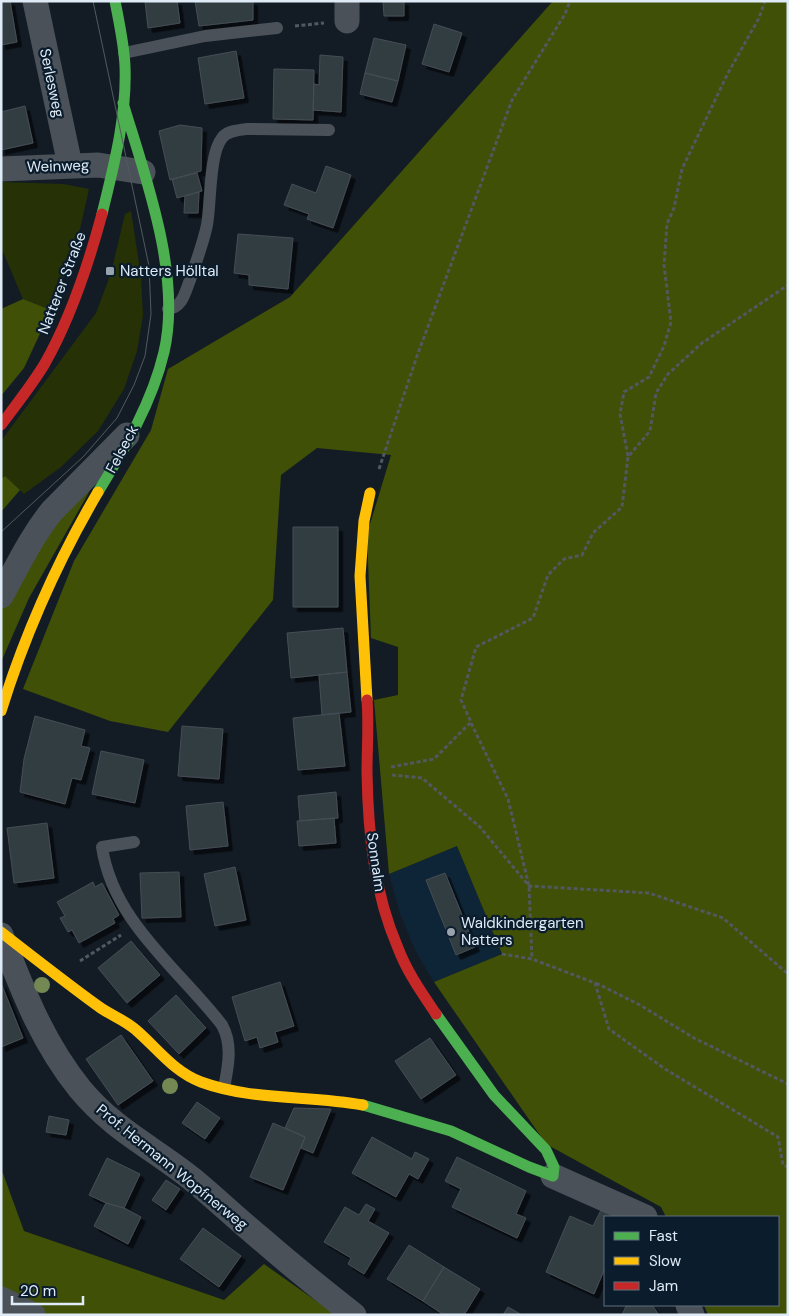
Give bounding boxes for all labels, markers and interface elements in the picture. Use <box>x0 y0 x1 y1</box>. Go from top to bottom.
street label: Serlesweg <box>35 47 69 119</box>
street label: Weinweg <box>26 155 90 177</box>
street label: Natterer Straße <box>33 229 91 337</box>
place label: Natters Hölltal <box>120 261 219 281</box>
marker: Natters Hölltal <box>104 265 116 277</box>
street label: Felseck <box>101 421 143 477</box>
street label: Sonnalm <box>362 831 390 893</box>
place label: Waldkindergarten Natters <box>461 913 584 950</box>
marker: Waldkindergarten Natters <box>445 926 457 938</box>
street label: Prof. Hermann Wopfnerweg <box>92 1100 252 1234</box>
legend <box>604 1216 779 1306</box>
text: Fast <box>649 1226 678 1246</box>
text: Slow <box>649 1251 682 1271</box>
scale bar <box>12 1274 84 1306</box>
text: Jam <box>649 1276 678 1296</box>
text: 20 m <box>20 1281 56 1301</box>

